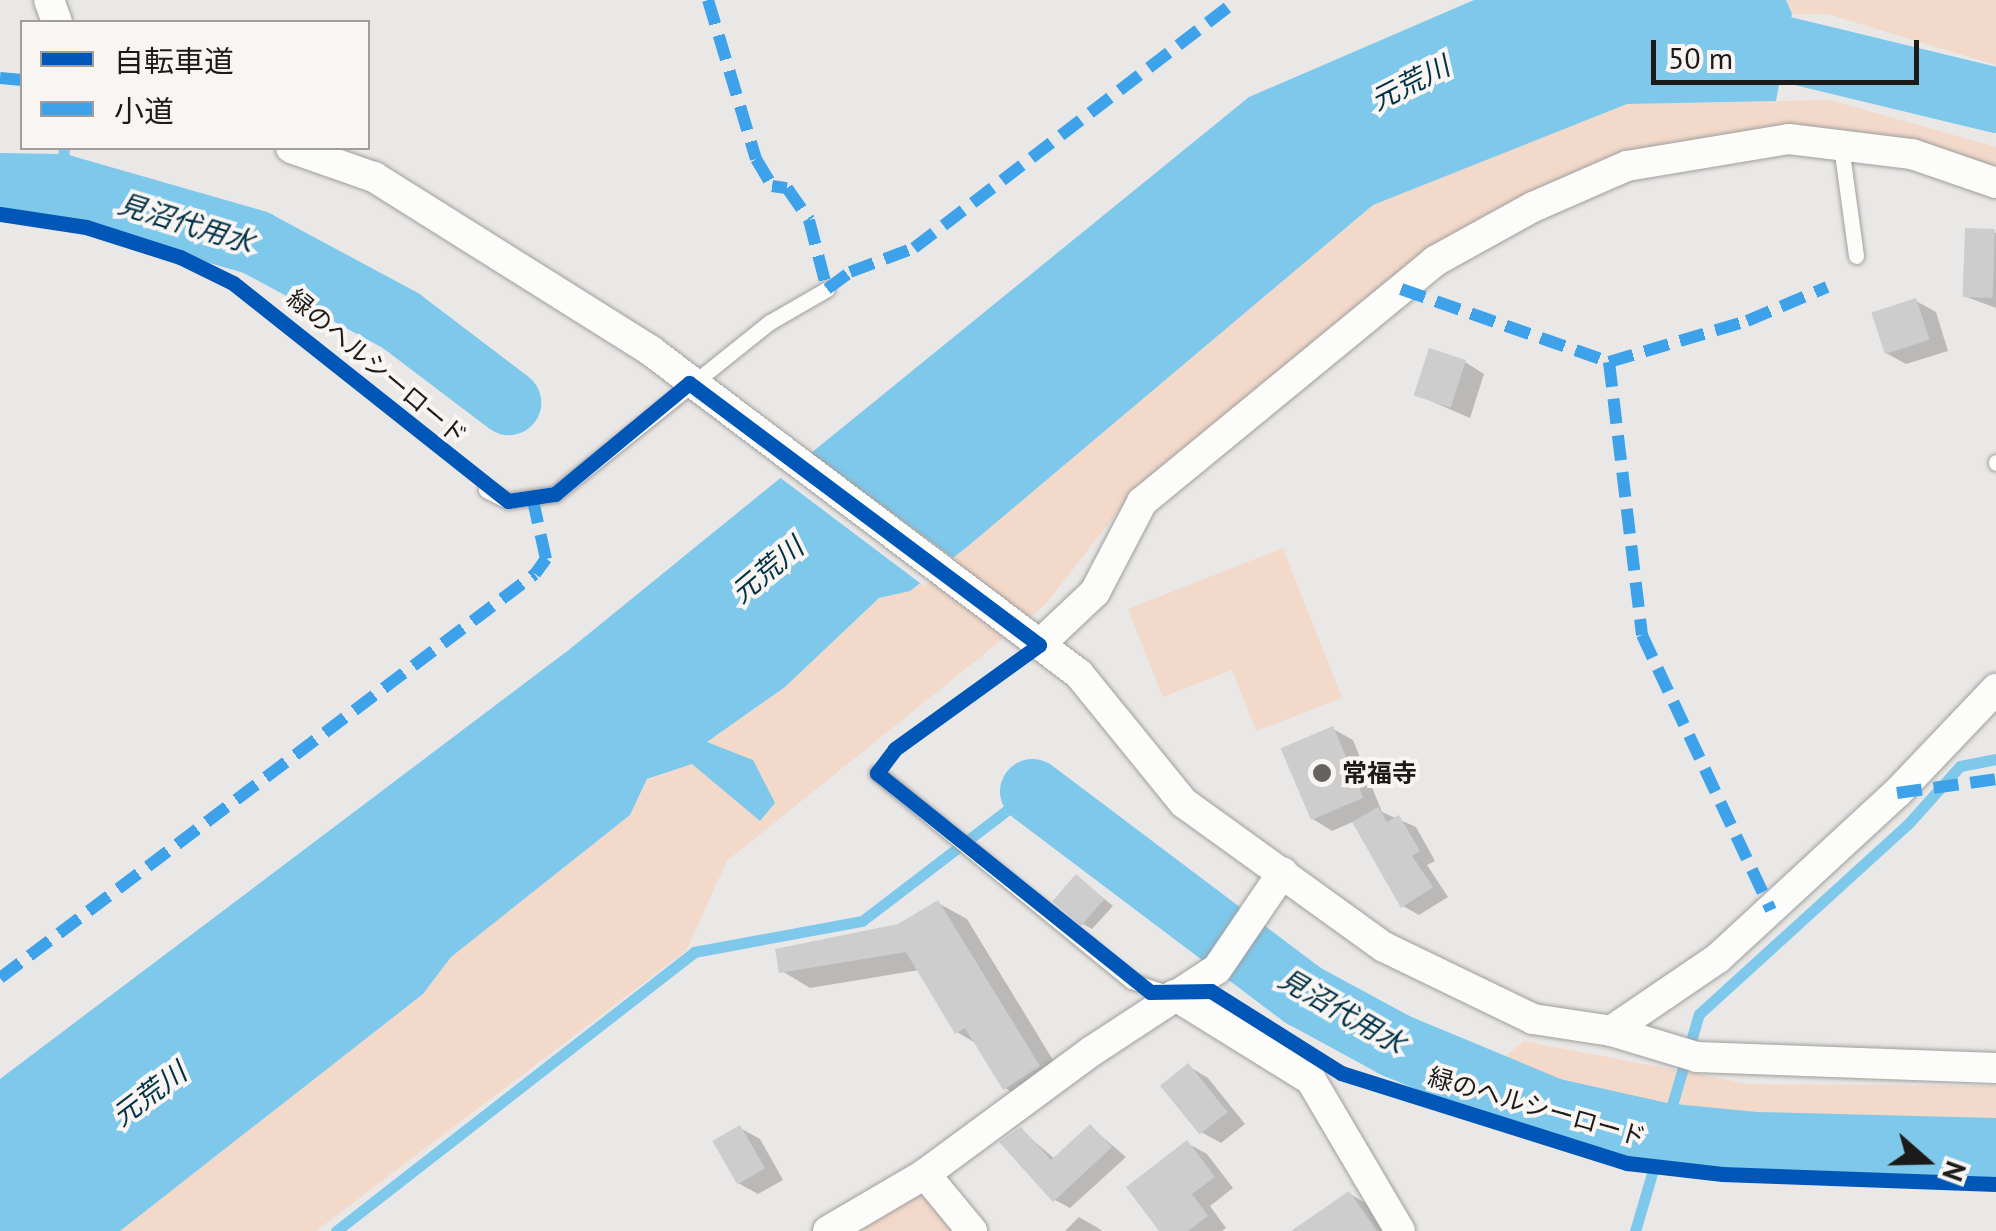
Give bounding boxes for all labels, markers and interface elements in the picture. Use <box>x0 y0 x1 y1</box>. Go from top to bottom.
legend <box>20 20 370 150</box>
scale bar <box>1656 20 1924 82</box>
text: 50 m <box>1668 38 1733 77</box>
text: 自転車道 <box>114 41 234 80</box>
water label: 元荒川 <box>1365 49 1455 117</box>
text: 小道 <box>114 91 174 130</box>
water label: 見沼代用水 <box>114 186 258 260</box>
street label: 緑のヘルシーロード <box>281 283 473 451</box>
water label: 元荒川 <box>724 530 810 610</box>
place label: 常福寺 <box>1342 758 1417 788</box>
marker: 常福寺 <box>1311 762 1333 784</box>
water label: 見沼代用水 <box>1273 961 1411 1061</box>
water label: 元荒川 <box>105 1055 193 1133</box>
street label: 緑のヘルシーロード <box>1425 1062 1649 1152</box>
north arrow <box>1876 1111 1976 1211</box>
text: N <box>1934 1156 1975 1186</box>

